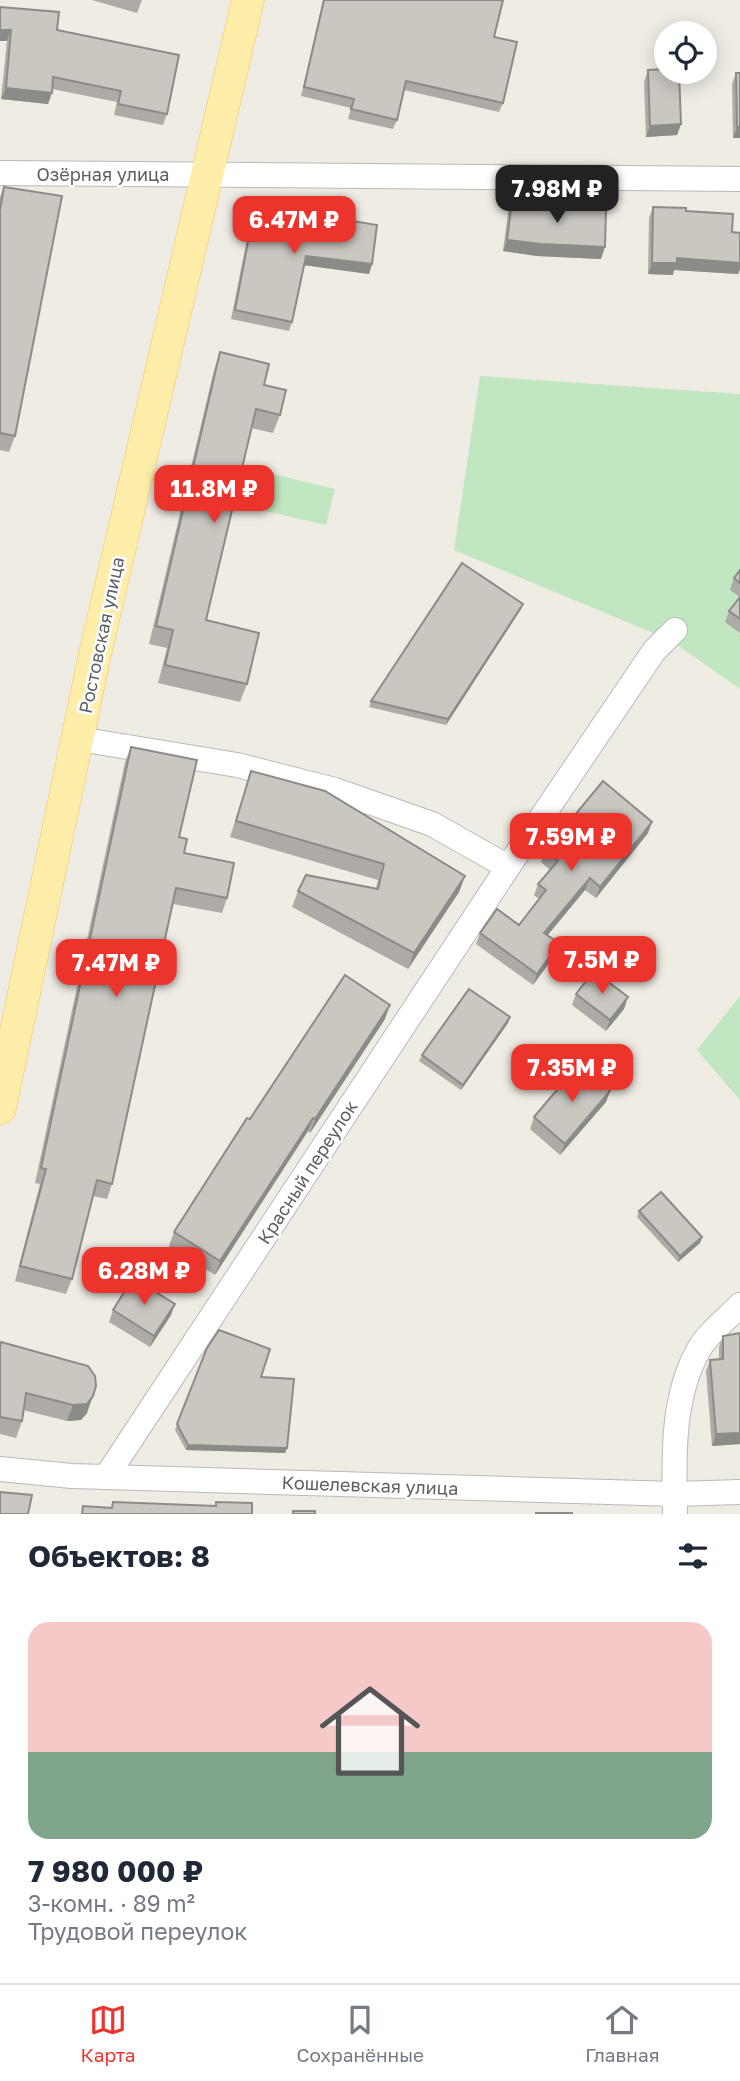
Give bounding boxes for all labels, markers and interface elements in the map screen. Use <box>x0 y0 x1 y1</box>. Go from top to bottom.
map controls <box>654 21 717 84</box>
button: locate <box>654 21 717 84</box>
street label: Озёрная улица <box>37 163 169 185</box>
pin: 7.98M ₽ <box>492 166 622 225</box>
text: 7.98M ₽ <box>512 174 602 202</box>
pin: 6.47M ₽ <box>229 196 359 256</box>
text: 6.47M ₽ <box>249 205 339 233</box>
pin: 11.8M ₽ <box>149 466 279 525</box>
text: 11.8M ₽ <box>170 474 258 502</box>
street label: Ростовская улица <box>74 555 128 715</box>
pin: 7.59M ₽ <box>506 814 636 873</box>
text: 7.59M ₽ <box>526 822 616 850</box>
pin: 7.5M ₽ <box>545 936 659 996</box>
pin: 7.47M ₽ <box>51 940 181 999</box>
text: 7.5M ₽ <box>564 945 640 973</box>
text: 7.47M ₽ <box>72 948 160 976</box>
pin: 7.35M ₽ <box>507 1044 637 1104</box>
text: 7.35M ₽ <box>527 1053 617 1081</box>
street label: Красный переулок <box>252 1096 362 1248</box>
pin: 6.28M ₽ <box>79 1248 209 1307</box>
text: 6.28M ₽ <box>98 1256 190 1284</box>
street label: Кошелевская улица <box>281 1471 459 1499</box>
icon: filters <box>674 1537 712 1575</box>
text: Объектов: 8 <box>28 1538 210 1574</box>
icon: home <box>307 1668 433 1794</box>
text: 7 980 000 ₽ <box>28 1853 203 1889</box>
text: 3-комн. · 89 m² <box>28 1889 195 1917</box>
text: Трудовой переулок <box>28 1917 247 1945</box>
tab: Карта <box>81 2001 136 2066</box>
tab: Сохранённые <box>297 2001 424 2066</box>
tab: Главная <box>585 2001 659 2066</box>

